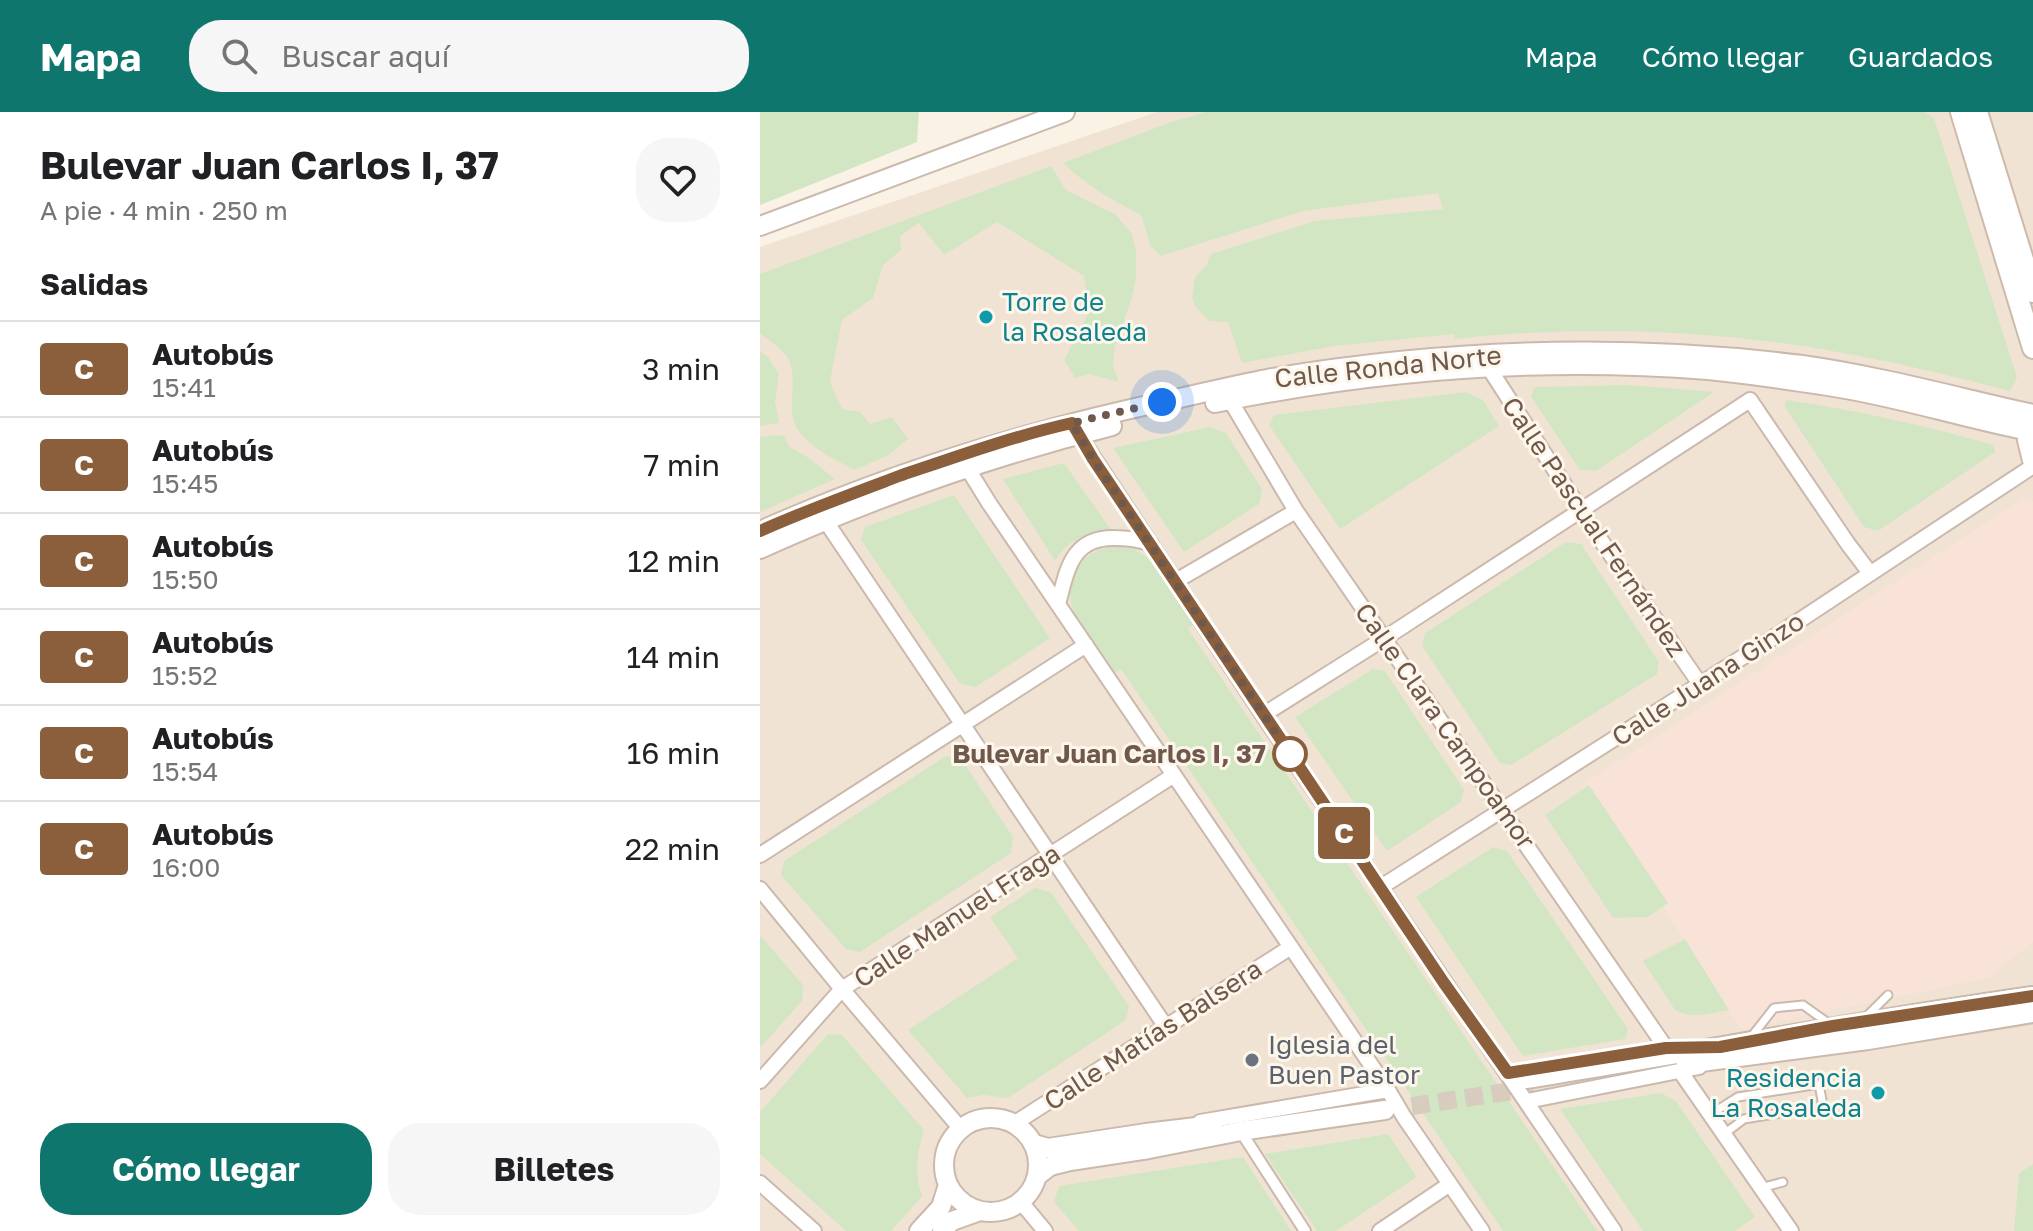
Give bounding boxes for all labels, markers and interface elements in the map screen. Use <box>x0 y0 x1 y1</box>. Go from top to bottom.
search box <box>189 20 749 92</box>
text: Mapa <box>40 34 141 79</box>
icon: search <box>217 34 261 78</box>
text: Buscar aquí <box>281 38 450 74</box>
text: Mapa <box>1525 40 1598 73</box>
text: Cómo llegar <box>1642 40 1804 73</box>
text: Guardados <box>1848 40 1993 73</box>
button: heart <box>636 138 720 222</box>
text: Bulevar Juan Carlos I, 37 <box>40 142 499 187</box>
text: A pie · 4 min · 250 m <box>40 195 288 226</box>
text: Salidas <box>40 266 148 302</box>
place label: Torre de la Rosaleda <box>1002 286 1147 347</box>
marker: Torre de la Rosaleda <box>977 308 995 326</box>
text: Autobús <box>152 336 274 372</box>
street label: Calle Ronda Norte <box>1273 339 1503 394</box>
text: 3 min <box>642 351 720 387</box>
text: C <box>74 352 94 385</box>
text: 15:41 <box>152 372 216 403</box>
your location <box>1142 382 1182 422</box>
street label: Calle Pascual Fernández <box>1496 391 1693 662</box>
text: Autobús <box>152 432 274 468</box>
text: 7 min <box>644 447 720 483</box>
text: C <box>74 448 94 481</box>
text: 15:45 <box>152 468 218 499</box>
text: Autobús <box>152 528 274 564</box>
text: 12 min <box>628 543 720 579</box>
text: C <box>74 544 94 577</box>
text: 15:50 <box>152 564 219 595</box>
street label: Calle Clara Campoamor <box>1349 597 1542 854</box>
street label: Calle Juana Ginzo <box>1606 605 1809 752</box>
text: Autobús <box>152 624 274 660</box>
text: 14 min <box>627 639 720 675</box>
text: C <box>74 640 94 673</box>
text: 15:52 <box>152 660 218 691</box>
text: Autobús <box>152 720 274 756</box>
text: 16 min <box>627 735 720 771</box>
text: C <box>74 736 94 769</box>
marker: Bulevar Juan Carlos I, 37 <box>1273 737 1307 771</box>
place label: Bulevar Juan Carlos I, 37 <box>952 738 1266 769</box>
text: 15:54 <box>152 756 218 787</box>
line badge: C <box>1318 807 1370 859</box>
text: Autobús <box>152 816 274 852</box>
text: C <box>1334 816 1354 849</box>
text: 22 min <box>625 831 720 867</box>
text: C <box>74 832 94 865</box>
street label: Calle Manuel Fraga <box>848 837 1066 994</box>
text: 16:00 <box>152 852 220 883</box>
street label: Calle Matías Balsera <box>1038 953 1267 1117</box>
place label: Iglesia del Buen Pastor <box>1268 1029 1420 1090</box>
marker: Iglesia del Buen Pastor <box>1243 1051 1261 1069</box>
place label: Residencia La Rosaleda <box>1710 1062 1862 1123</box>
marker: Residencia La Rosaleda <box>1869 1084 1887 1102</box>
button: Cómo llegar <box>40 1123 372 1215</box>
button: Billetes <box>388 1123 720 1215</box>

